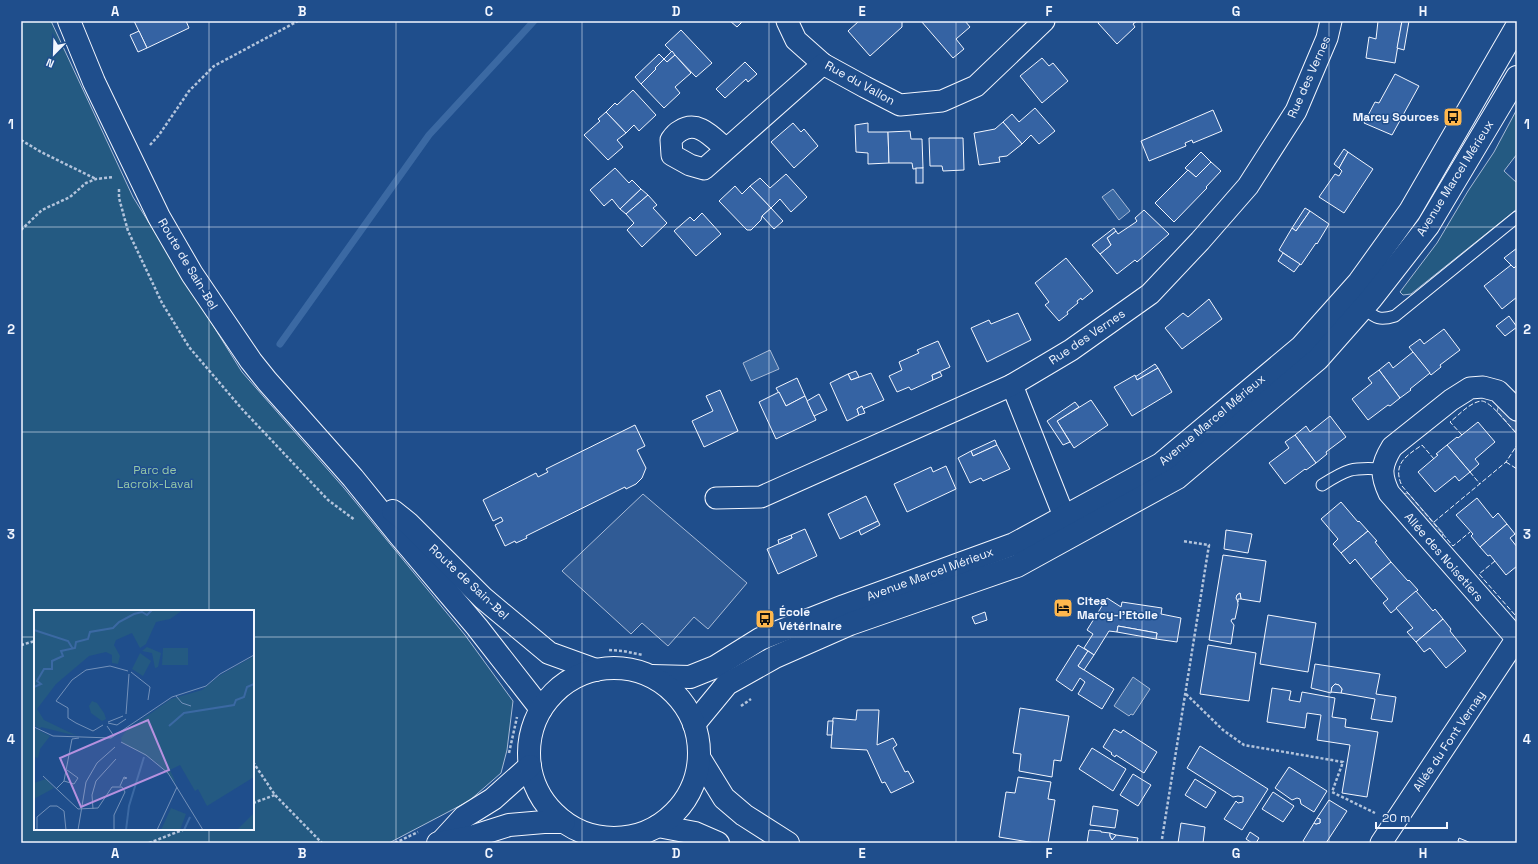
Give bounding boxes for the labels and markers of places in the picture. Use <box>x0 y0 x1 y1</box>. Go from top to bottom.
bus stop icon: Marcy Sources <box>1442 106 1464 128</box>
place label: Marcy Sources <box>1353 109 1439 125</box>
place label: Citea Marcy-l'Etoile <box>1077 593 1158 623</box>
hotel icon: Citea Marcy-l'Etoile <box>1052 597 1074 619</box>
place label: École Vétérinaire <box>779 604 842 634</box>
bus stop icon: École Vétérinaire <box>754 608 776 630</box>

